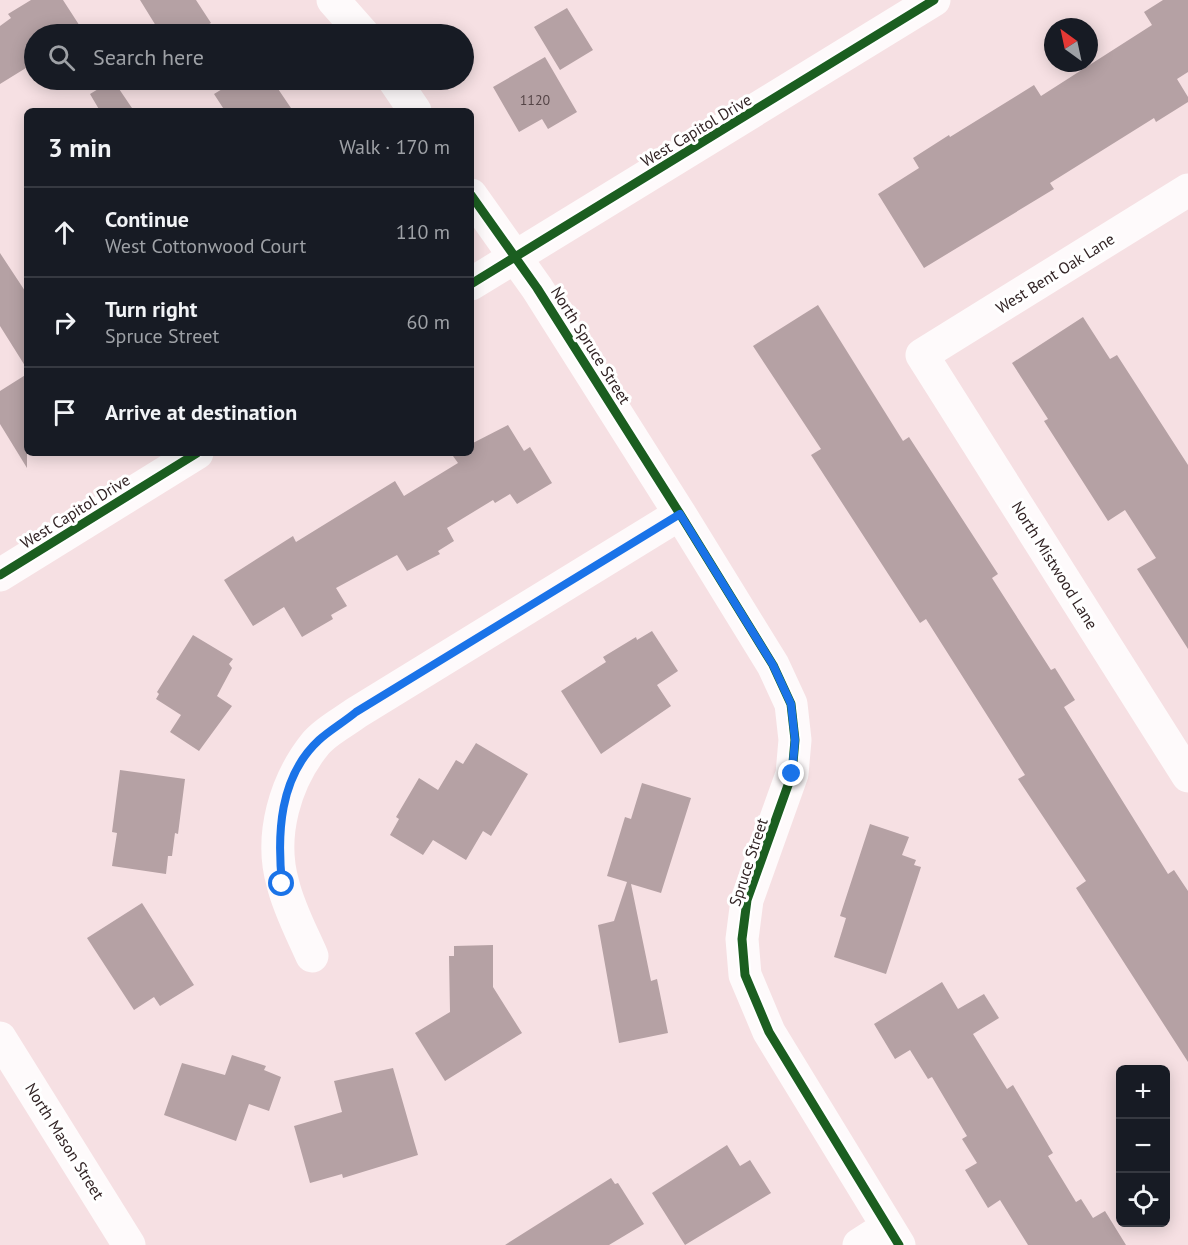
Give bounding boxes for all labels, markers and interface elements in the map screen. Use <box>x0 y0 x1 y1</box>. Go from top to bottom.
north arrow <box>1044 18 1098 72</box>
search box <box>24 24 474 90</box>
icon: search <box>45 41 78 74</box>
text: Search here <box>93 43 204 71</box>
street label: West Capitol Drive <box>637 89 755 171</box>
house number: 1120 <box>520 91 551 109</box>
text: 3 min <box>48 131 111 164</box>
text: Walk · 170 m <box>339 134 450 160</box>
text: Continue <box>105 205 189 233</box>
icon: ahead <box>48 216 81 249</box>
text: 110 m <box>396 219 450 245</box>
street label: West Bent Oak Lane <box>992 228 1118 318</box>
text: West Cottonwood Court <box>105 233 306 259</box>
street label: North Spruce Street <box>547 282 636 408</box>
text: Turn right <box>105 295 197 323</box>
icon: right <box>48 306 81 339</box>
text: 60 m <box>407 309 450 335</box>
text: Spruce Street <box>105 323 219 349</box>
icon: arrive <box>48 396 81 429</box>
text: Arrive at destination <box>105 398 297 426</box>
street label: West Capitol Drive <box>16 469 134 553</box>
street label: North Mistwood Lane <box>1008 497 1102 633</box>
route end <box>778 760 804 786</box>
street label: Spruce Street <box>724 815 772 909</box>
route start <box>268 870 294 896</box>
map controls <box>1116 1065 1170 1227</box>
button: + <box>1116 1065 1170 1119</box>
street label: North Mason Street <box>21 1079 109 1203</box>
button: − <box>1116 1119 1170 1173</box>
button: locate <box>1116 1173 1170 1227</box>

